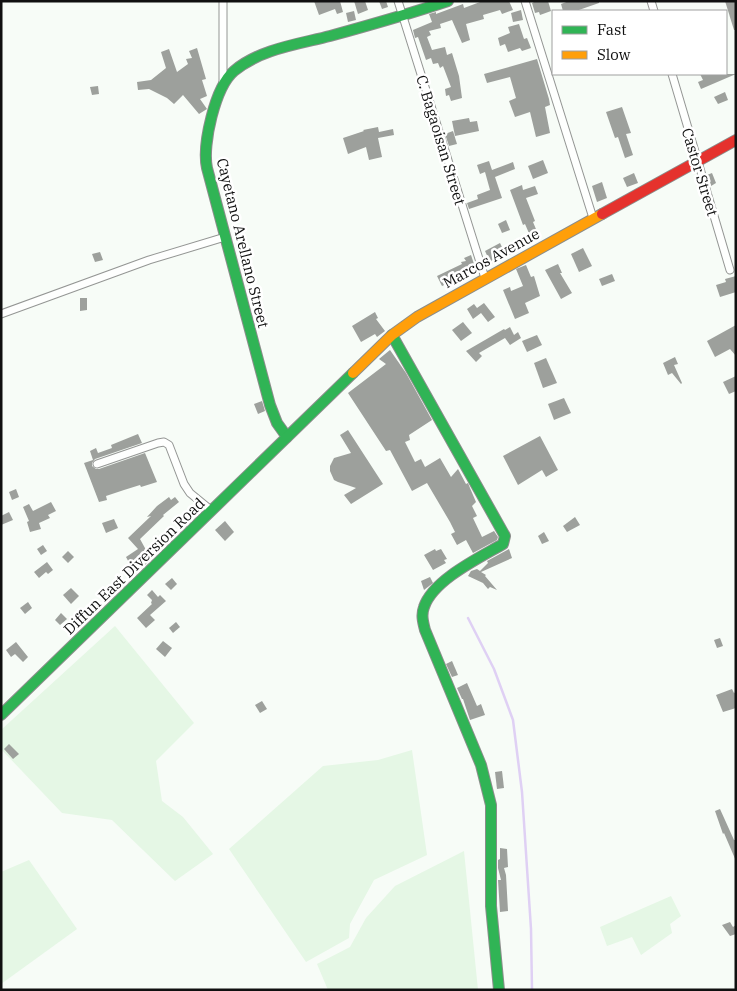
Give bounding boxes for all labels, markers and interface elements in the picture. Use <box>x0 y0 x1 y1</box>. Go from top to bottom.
legend <box>552 10 727 75</box>
text: Fast <box>597 20 627 39</box>
text: Slow <box>597 45 631 64</box>
street label: C. Bagaoisan Street <box>412 73 470 207</box>
street label: Castor Street <box>678 126 722 218</box>
street label: Cayetano Arellano Street <box>213 156 273 330</box>
street label: Marcos Avenue <box>439 224 543 292</box>
street label: Diffun East Diversion Road <box>59 494 209 638</box>

